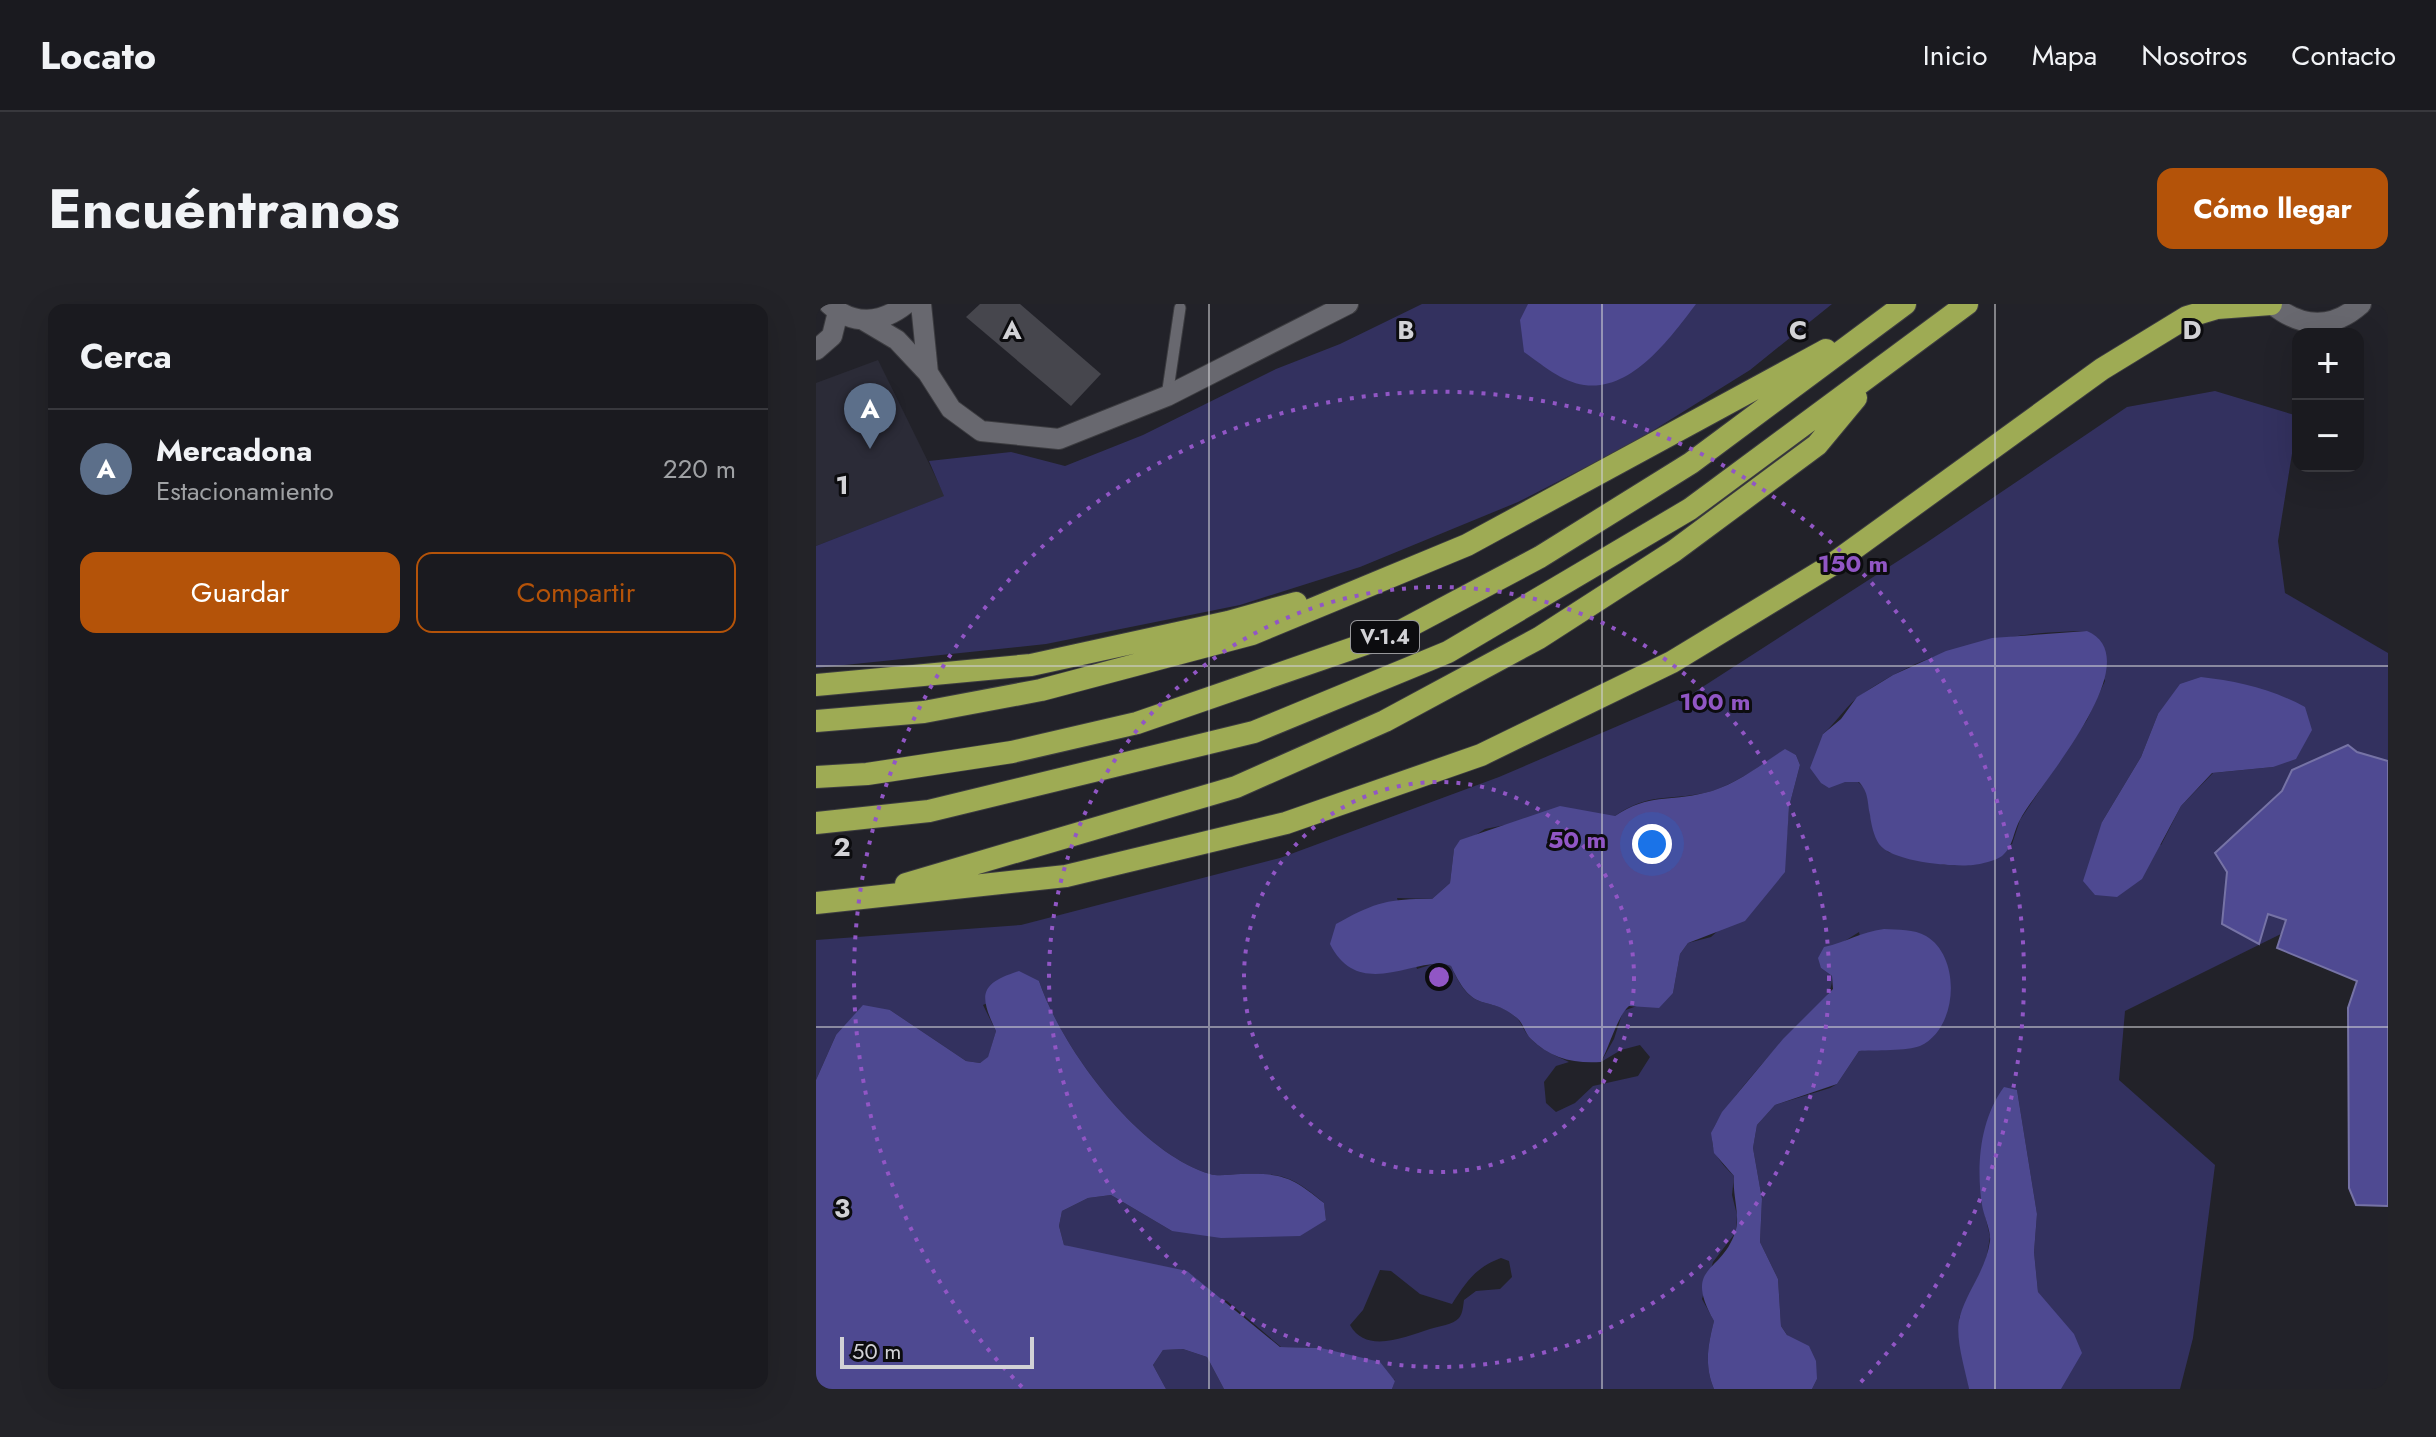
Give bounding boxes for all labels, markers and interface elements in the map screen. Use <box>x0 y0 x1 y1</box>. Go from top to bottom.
text: Locato <box>40 28 156 83</box>
text: Inicio <box>1923 35 1988 76</box>
text: Mapa <box>2032 35 2097 76</box>
text: Nosotros <box>2141 35 2247 76</box>
text: Contacto <box>2291 35 2396 76</box>
text: Encuéntranos <box>48 168 400 249</box>
button: Cómo llegar <box>2157 168 2388 249</box>
text: A <box>1001 311 1022 349</box>
text: B <box>1397 311 1415 349</box>
text: C <box>1789 311 1807 349</box>
text: D <box>2182 311 2202 349</box>
map controls <box>2292 328 2364 472</box>
button: + <box>2292 328 2364 400</box>
text: Cerca <box>80 332 172 381</box>
pin: A <box>844 383 896 449</box>
button: − <box>2292 400 2364 472</box>
text: Mercadona <box>156 429 312 472</box>
text: A <box>96 450 116 488</box>
text: 220 m <box>663 450 736 488</box>
text: 1 <box>835 466 849 504</box>
text: Estacionamiento <box>156 472 334 510</box>
text: 150 m <box>1818 546 1888 581</box>
button: Guardar <box>80 552 400 633</box>
button: Compartir <box>416 552 736 633</box>
road number: V-1.4 <box>1351 621 1419 653</box>
text: 100 m <box>1680 684 1750 719</box>
text: 50 m <box>1548 822 1606 857</box>
your location <box>1632 824 1672 864</box>
text: 2 <box>833 828 851 866</box>
centre of rings <box>1425 963 1453 991</box>
text: 3 <box>834 1189 850 1227</box>
scale bar <box>840 1333 1034 1369</box>
text: 50 m <box>852 1335 901 1367</box>

